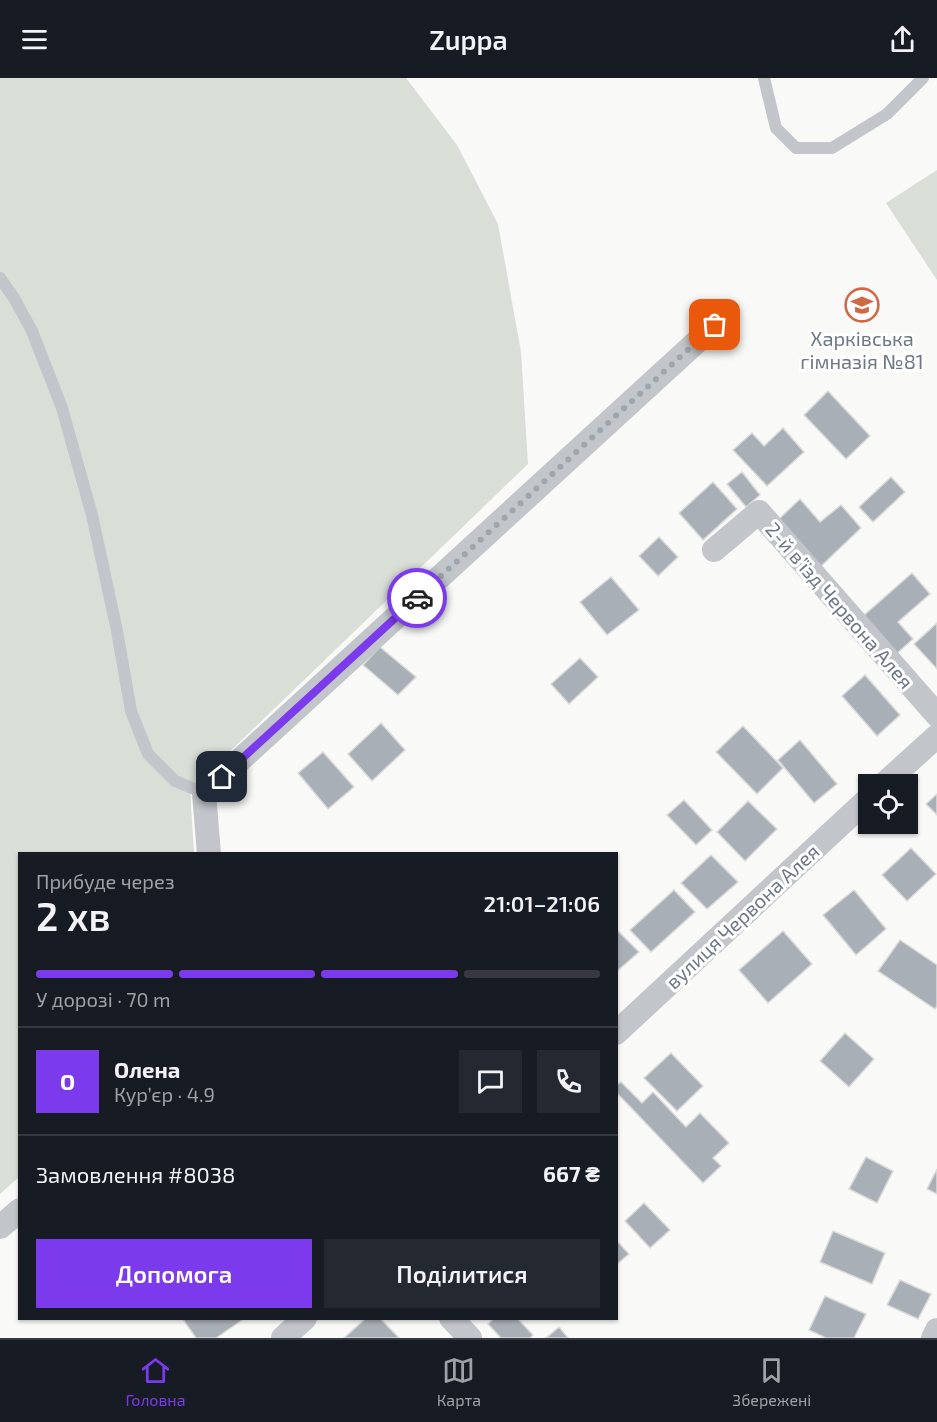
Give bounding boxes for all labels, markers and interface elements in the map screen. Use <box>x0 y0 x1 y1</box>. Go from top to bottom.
icon: menu <box>18 23 51 56</box>
text: Zuppa <box>429 23 508 55</box>
icon: share <box>886 23 919 56</box>
school or university icon: Харківська гімназія №81 <box>844 287 880 323</box>
pin <box>689 299 740 350</box>
icon: bag <box>698 308 731 341</box>
place label: Харківська гімназія №81 <box>800 326 924 373</box>
street label: 2-й в’їзд Червона Алея <box>761 517 919 693</box>
courier <box>387 568 447 628</box>
icon: car <box>401 582 434 615</box>
pin <box>196 751 247 802</box>
icon: home <box>205 760 238 793</box>
map controls <box>858 774 918 834</box>
button: locate <box>858 774 918 834</box>
street label: вулиця Червона Алея <box>660 839 824 994</box>
text: Прибуде через <box>36 869 175 893</box>
text: 21:01–21:06 <box>484 890 600 916</box>
text: 2 хв <box>36 892 111 939</box>
text: У дорозі · 70 m <box>36 987 171 1011</box>
button: chat <box>459 1050 522 1113</box>
button: phone <box>537 1050 600 1113</box>
text: Олена <box>114 1056 180 1082</box>
text: О <box>60 1068 75 1094</box>
text: Кур’єр · 4.9 <box>114 1082 215 1106</box>
text: 667 ₴ <box>543 1160 600 1186</box>
text: Замовлення #8038 <box>36 1161 235 1187</box>
button: Допомога <box>36 1239 312 1308</box>
button: Поділитися <box>324 1239 600 1308</box>
tab: Головна <box>126 1354 186 1409</box>
tab: Карта <box>437 1354 481 1409</box>
tab: Збережені <box>732 1354 811 1409</box>

